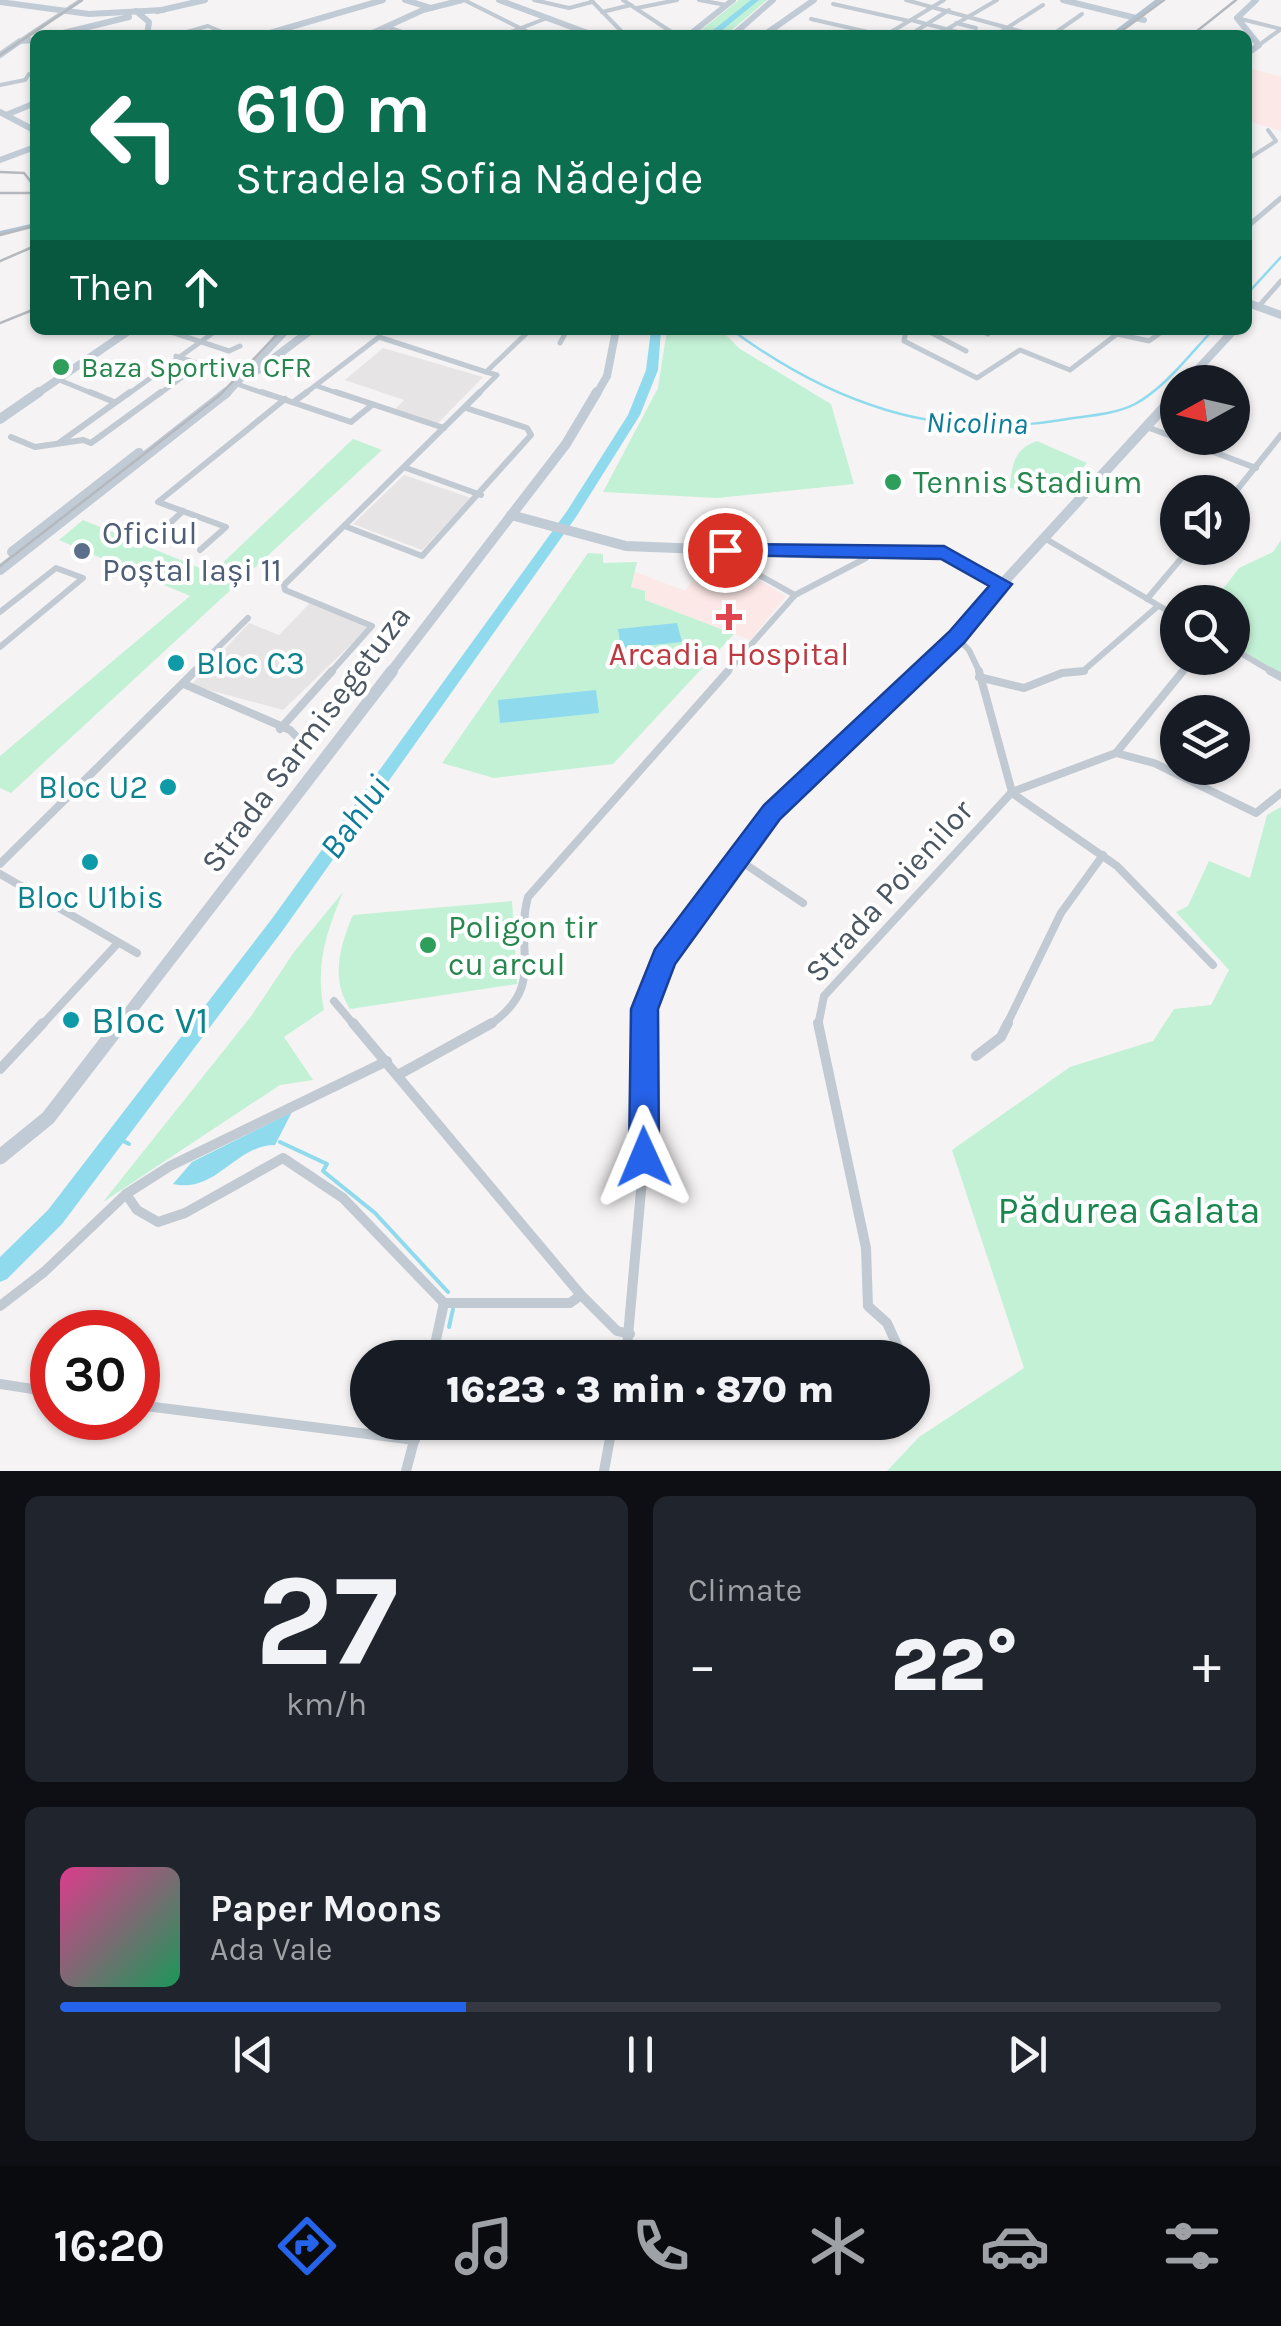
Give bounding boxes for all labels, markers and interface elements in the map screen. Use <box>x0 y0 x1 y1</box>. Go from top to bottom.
text: 610 m <box>235 68 431 150</box>
icon: left <box>70 70 200 200</box>
text: Stradela Sofia Nădejde <box>235 152 703 204</box>
icon: ahead <box>174 260 229 315</box>
text: Then <box>70 265 154 310</box>
place label: Baza Sportiva CFR <box>81 351 312 384</box>
marker: Baza Sportiva CFR <box>50 356 72 378</box>
north arrow <box>1160 365 1250 455</box>
map controls <box>1160 365 1250 785</box>
water label: Nicolina <box>926 404 1028 442</box>
place label: Tennis Stadium <box>913 464 1142 501</box>
marker: Tennis Stadium <box>882 471 904 493</box>
button: sound <box>1160 475 1250 565</box>
pin <box>683 508 768 593</box>
place label: Oficiul Poștal Iași 11 <box>102 515 282 589</box>
icon: arrive <box>698 523 753 578</box>
marker: Oficiul Poștal Iași 11 <box>71 540 93 562</box>
button: search <box>1160 585 1250 675</box>
street label: Strada Sarmisegetuza <box>194 598 418 880</box>
marker: Arcadia Hospital <box>716 604 742 630</box>
place label: Arcadia Hospital <box>609 636 849 673</box>
place label: Bloc C3 <box>196 645 305 682</box>
marker: Bloc C3 <box>165 652 187 674</box>
button: layers <box>1160 695 1250 785</box>
water label: Bahlui <box>311 767 399 867</box>
place label: Bloc U2 <box>38 769 148 806</box>
marker: Bloc U2 <box>157 776 179 798</box>
street label: Strada Poienilor <box>797 792 981 990</box>
marker: Bloc U1bis <box>79 851 101 873</box>
place label: Bloc U1bis <box>16 879 164 916</box>
place label: Poligon tir cu arcul <box>448 909 598 983</box>
marker: Poligon tir cu arcul <box>417 934 439 956</box>
place label: Bloc V1 <box>91 998 209 1043</box>
marker: Bloc V1 <box>60 1009 82 1031</box>
position arrow <box>592 1105 696 1209</box>
park label: Pădurea Galata <box>998 1188 1260 1233</box>
speed limit sign: 30 <box>30 1310 160 1440</box>
text: 16:23 · 3 min · 870 m <box>446 1367 834 1412</box>
text: 27 <box>255 1545 398 1697</box>
text: Climate <box>688 1572 802 1609</box>
text: 22° <box>891 1621 1018 1709</box>
text: − <box>688 1633 717 1697</box>
text: + <box>1192 1633 1221 1697</box>
text: km/h <box>286 1686 367 1723</box>
text: Paper Moons <box>210 1886 442 1931</box>
text: Ada Vale <box>210 1931 333 1968</box>
icon: previous <box>226 2027 281 2082</box>
icon: pause <box>613 2027 668 2082</box>
icon: next <box>1000 2027 1055 2082</box>
icon: directions <box>272 2211 342 2281</box>
icon: music <box>449 2211 519 2281</box>
icon: phone <box>626 2211 696 2281</box>
icon: climate <box>803 2211 873 2281</box>
icon: car <box>980 2211 1050 2281</box>
icon: filters <box>1157 2211 1227 2281</box>
text: 16:20 <box>54 2220 165 2272</box>

